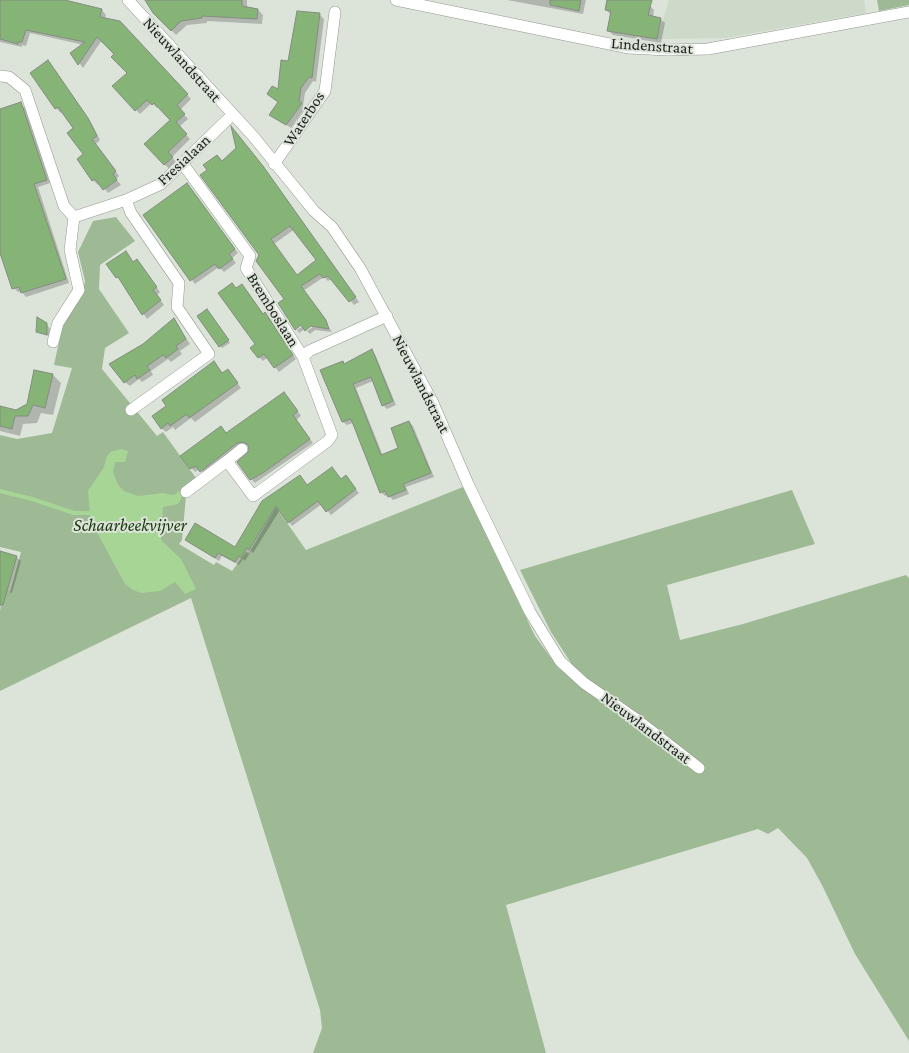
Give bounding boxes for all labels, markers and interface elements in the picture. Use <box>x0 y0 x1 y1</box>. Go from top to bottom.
street label: Nieuwlandstraat <box>139 14 225 106</box>
street label: Lindenstraat <box>610 34 694 58</box>
street label: Waterbos <box>279 88 329 150</box>
street label: Fresialaan <box>153 131 215 189</box>
street label: Bremboslaan <box>243 269 303 351</box>
street label: Nieuwlandstraat <box>388 332 454 436</box>
water label: Schaarbeekvijver <box>73 514 187 536</box>
street label: Nieuwlandstraat <box>597 688 695 768</box>

